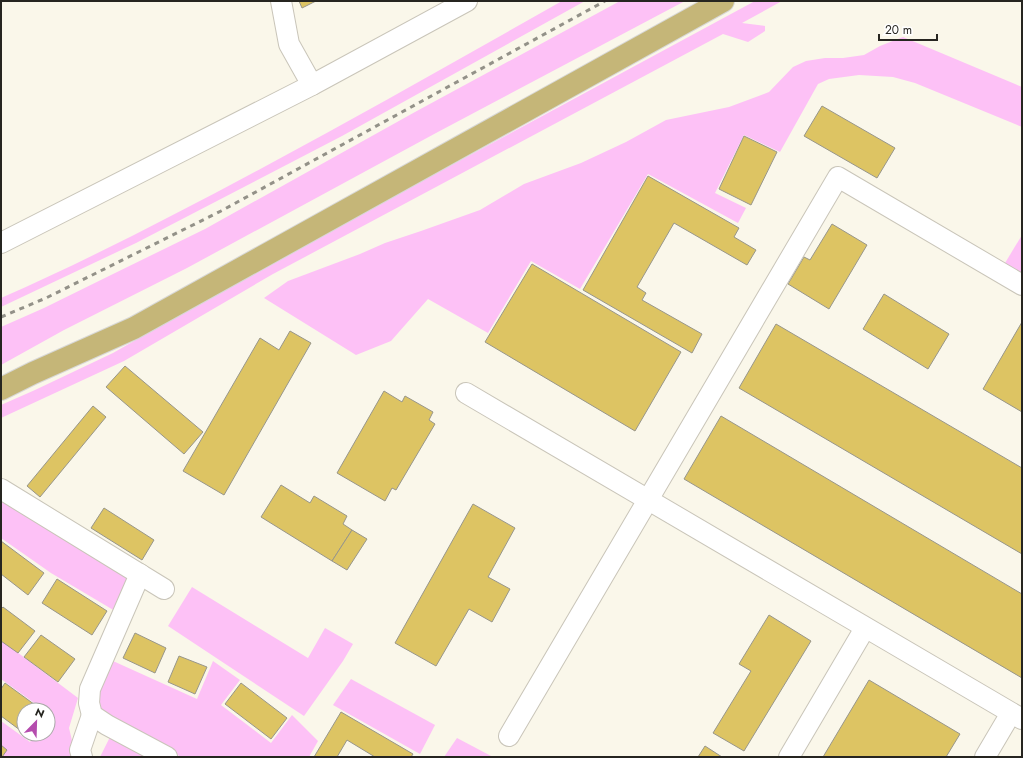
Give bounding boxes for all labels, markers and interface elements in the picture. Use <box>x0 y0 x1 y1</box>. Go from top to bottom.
scale bar <box>879 16 937 42</box>
text: 20 m <box>885 21 912 39</box>
north arrow <box>16 702 56 742</box>
text: N <box>33 704 47 722</box>

